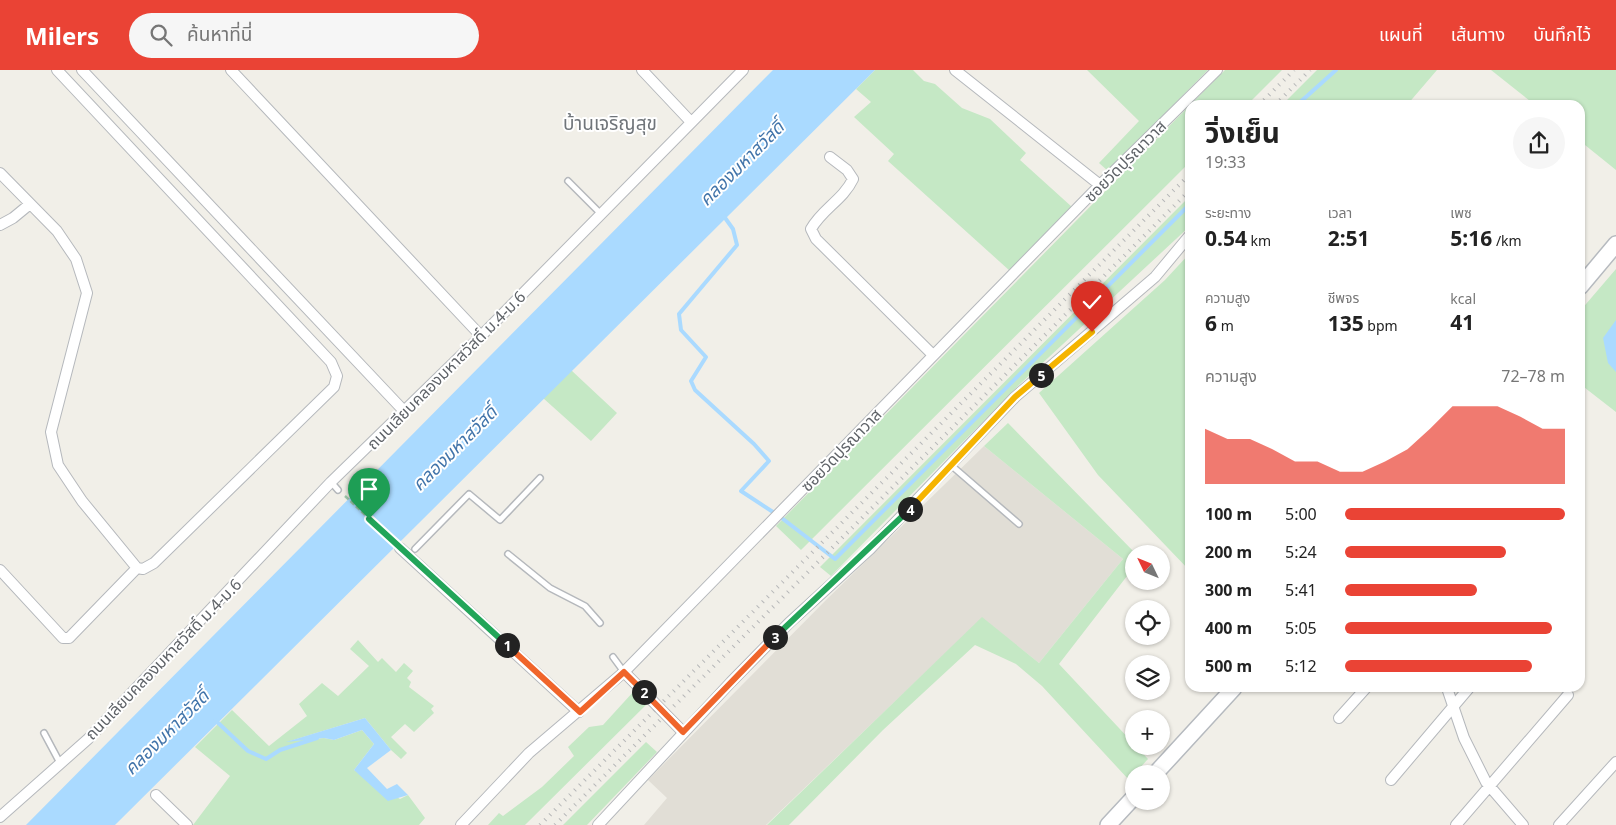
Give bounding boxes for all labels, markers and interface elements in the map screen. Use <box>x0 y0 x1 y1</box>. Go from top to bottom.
search box <box>129 13 479 58</box>
text: Milers <box>25 19 99 52</box>
icon: search <box>147 21 175 49</box>
text: ค้นหาที่นี่ <box>187 21 252 47</box>
text: แผนที่ <box>1379 22 1423 46</box>
text: เส้นทาง <box>1451 22 1505 46</box>
text: บันทึกไว้ <box>1533 22 1591 46</box>
district label: บ้านเจริญสุข <box>563 110 657 136</box>
water label: คลองมหาสวัสดิ์ <box>693 112 792 211</box>
text: วิ่งเย็น <box>1205 113 1280 151</box>
street label: ซอยวัดปุรณาวาส <box>1079 115 1171 207</box>
button: share <box>1513 117 1565 169</box>
text: 19:33 <box>1205 151 1246 173</box>
text: ระยะทาง <box>1205 203 1251 222</box>
text: เวลา <box>1328 203 1352 222</box>
text: เพซ <box>1450 203 1472 222</box>
text: 0.54 <box>1205 224 1247 252</box>
text: 2:51 <box>1328 224 1370 252</box>
text: 5:16 <box>1450 224 1492 252</box>
text: km <box>1247 231 1271 250</box>
text: /km <box>1492 231 1522 250</box>
pin <box>1071 281 1113 332</box>
street label: ถนนเลียบคลองมหาสวัสดิ์ ม.4-ม.6 <box>363 287 529 453</box>
icon: check <box>1078 288 1106 316</box>
text: ความสูง <box>1205 288 1250 307</box>
text: ชีพจร <box>1328 288 1359 307</box>
text: kcal <box>1450 289 1476 308</box>
text: 41 <box>1450 308 1474 336</box>
text: 6 <box>1205 309 1217 337</box>
text: 135 <box>1328 309 1364 337</box>
text: m <box>1217 316 1234 335</box>
text: bpm <box>1364 316 1398 335</box>
pin: 5 <box>1028 362 1054 388</box>
text: ความสูง <box>1205 365 1257 387</box>
text: 72–78 m <box>1501 365 1565 387</box>
text: 5 <box>1037 366 1046 385</box>
water label: คลองมหาสวัสดิ์ <box>407 401 501 495</box>
street label: ซอยวัดปุรณาวาส <box>796 404 886 496</box>
pin <box>348 468 390 519</box>
icon: arrive <box>355 475 383 503</box>
pin: 4 <box>898 496 922 522</box>
text: 4 <box>906 500 915 519</box>
text: 100 m <box>1205 503 1252 525</box>
text: 5:00 <box>1285 503 1317 525</box>
text: 200 m <box>1205 541 1252 563</box>
text: 5:24 <box>1285 541 1317 563</box>
north arrow <box>1125 545 1170 590</box>
map controls <box>1125 545 1170 810</box>
street label: ถนนเลียบคลองมหาสวัสดิ์ ม.4-ม.6 <box>81 574 245 744</box>
text: 300 m <box>1205 579 1252 601</box>
text: 5:41 <box>1285 579 1317 601</box>
button: locate <box>1125 600 1170 645</box>
text: 400 m <box>1205 617 1252 639</box>
text: 5:05 <box>1285 617 1317 639</box>
pin: 3 <box>762 624 788 650</box>
text: 3 <box>771 628 780 647</box>
pin: 1 <box>494 632 520 658</box>
text: 1 <box>503 636 512 655</box>
button: layers <box>1125 655 1170 700</box>
text: 500 m <box>1205 655 1252 677</box>
text: 5:12 <box>1285 655 1317 677</box>
pin: 2 <box>632 680 656 704</box>
text: 2 <box>640 683 649 702</box>
water label: คลองมหาสวัสดิ์ <box>119 685 213 779</box>
button: + <box>1125 710 1170 755</box>
button: − <box>1125 765 1170 810</box>

